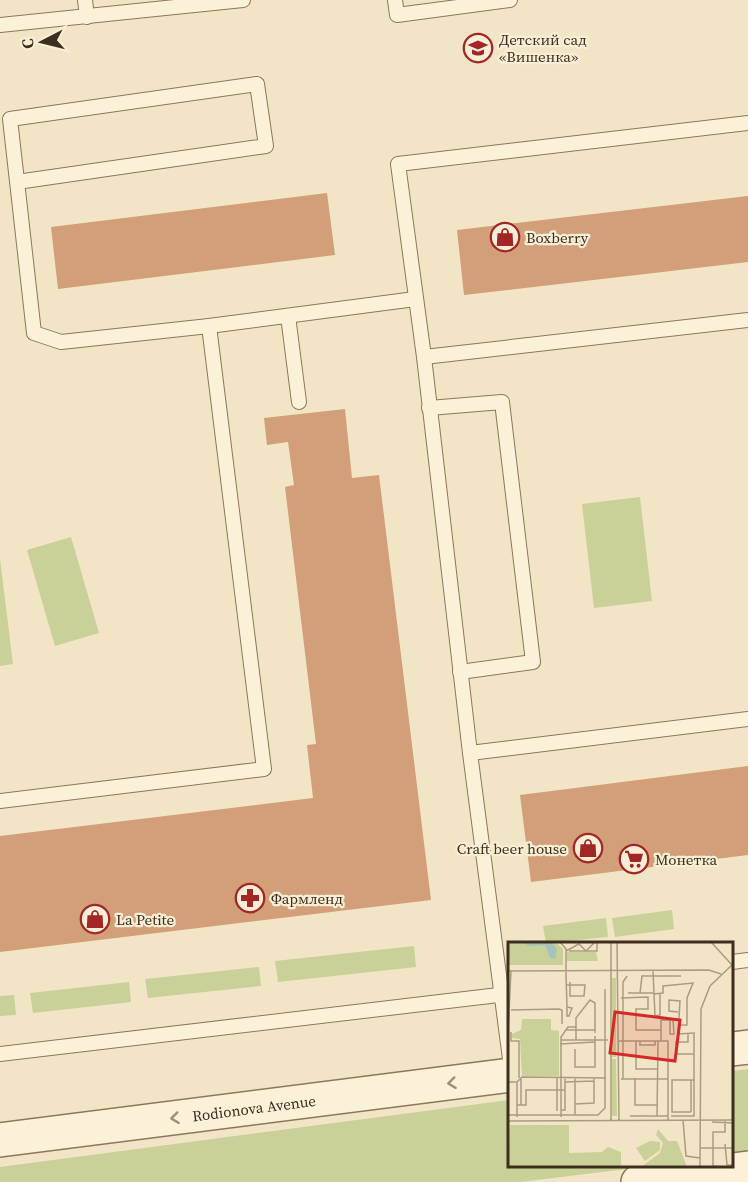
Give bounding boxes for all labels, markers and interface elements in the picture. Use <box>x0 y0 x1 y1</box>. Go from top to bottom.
north arrow <box>12 12 72 72</box>
place label: Детский сад «Вишенка» <box>499 29 587 67</box>
school or university icon: Детский сад «Вишенка» <box>462 32 494 64</box>
text: С <box>16 38 39 50</box>
shop icon: Boxberry <box>489 221 521 253</box>
place label: Boxberry <box>526 227 588 248</box>
shop icon: Craft beer house <box>572 832 604 864</box>
place label: Craft beer house <box>457 838 567 859</box>
supermarket icon: Монетка <box>618 843 650 875</box>
place label: Монетка <box>655 849 717 870</box>
pharmacy icon: Фармленд <box>234 882 266 914</box>
place label: Фармленд <box>271 888 343 909</box>
shop icon: La Petite <box>79 903 111 935</box>
place label: La Petite <box>116 909 174 930</box>
inset map <box>508 942 733 1167</box>
one-way arrow <box>447 1076 456 1088</box>
street label: Rodionova Avenue <box>191 1089 317 1126</box>
one-way arrow <box>170 1111 179 1124</box>

